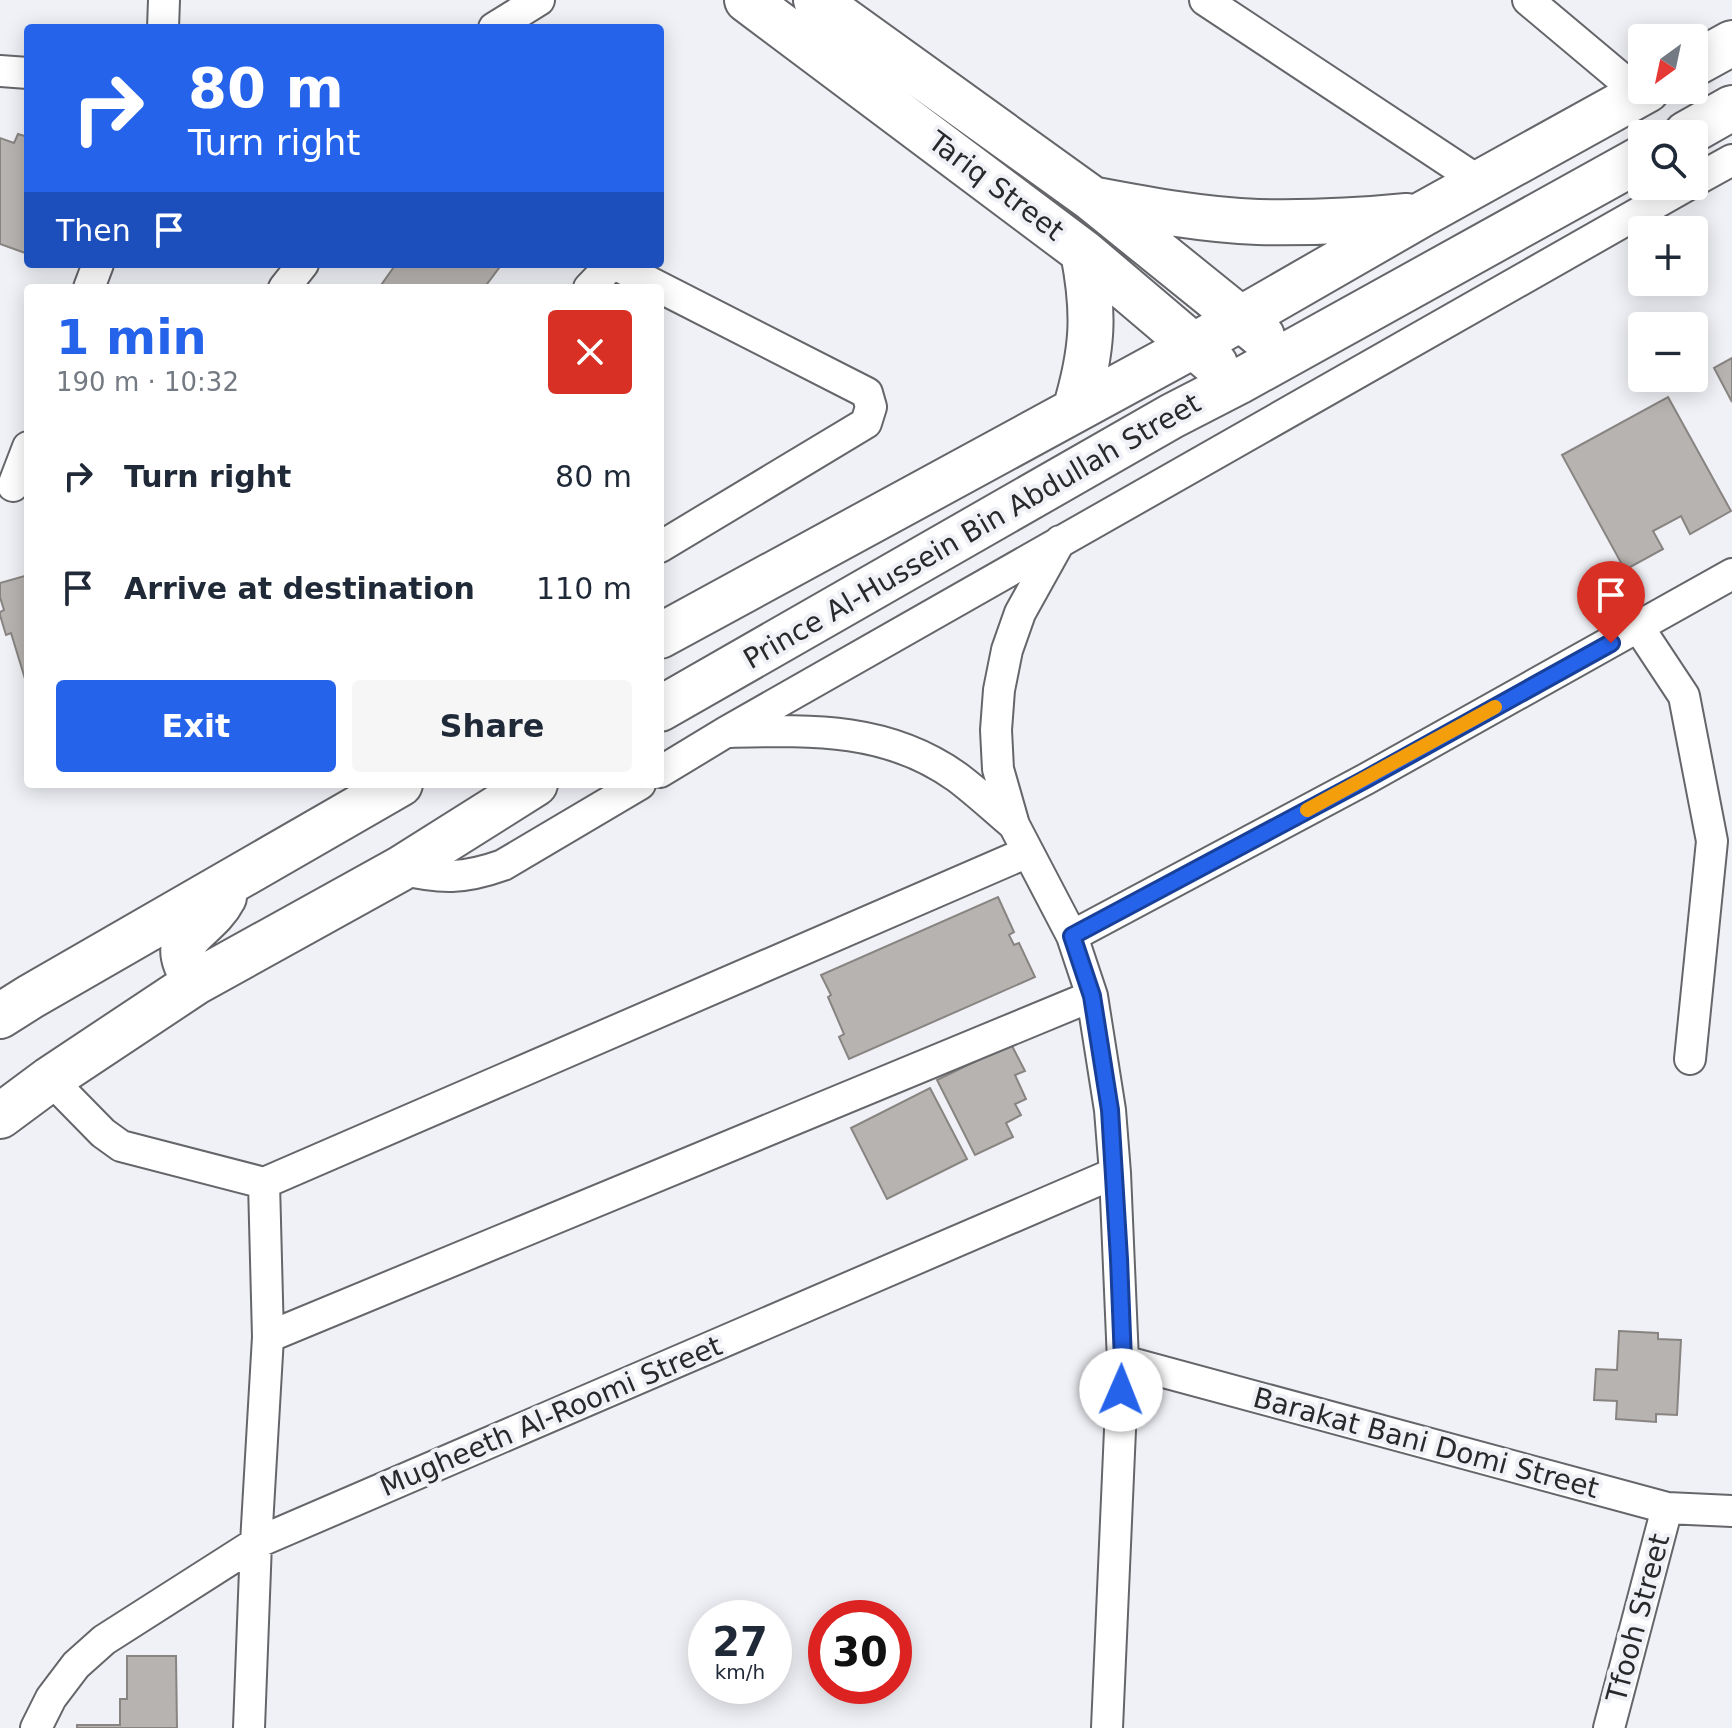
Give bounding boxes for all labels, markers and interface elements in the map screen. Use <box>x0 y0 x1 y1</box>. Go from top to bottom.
north arrow <box>1628 24 1708 104</box>
map controls <box>1628 24 1708 392</box>
text: 80 m <box>188 55 344 120</box>
icon: right <box>56 56 160 160</box>
button: search <box>1628 120 1708 200</box>
text: Turn right <box>188 122 360 163</box>
street label: Tariq Street <box>921 124 1070 248</box>
icon: arrive <box>147 208 191 252</box>
text: Then <box>56 213 131 248</box>
button: + <box>1628 216 1708 296</box>
text: 1 min <box>56 309 207 365</box>
button: close <box>548 310 632 394</box>
button: − <box>1628 312 1708 392</box>
text: 190 m · 10:32 <box>56 367 239 397</box>
street label: Prince Al-Hussein Bin Abdullah Street <box>738 386 1206 676</box>
icon: right <box>56 454 100 498</box>
text: Turn right <box>124 459 291 494</box>
text: 80 m <box>555 459 632 494</box>
pin <box>1577 561 1645 643</box>
icon: arrive <box>56 566 100 610</box>
text: Arrive at destination <box>124 571 475 606</box>
text: 110 m <box>536 571 632 606</box>
icon: arrive <box>1589 573 1633 617</box>
button: Exit <box>56 680 336 772</box>
button: Share <box>352 680 632 772</box>
street label: Mugheeth Al-Roomi Street <box>375 1329 727 1503</box>
position arrow <box>1079 1348 1163 1432</box>
street label: Barakat Bani Domi Street <box>1250 1381 1602 1505</box>
street label: Tfooh Street <box>1599 1530 1676 1707</box>
speed limit sign: 30 <box>808 1600 912 1704</box>
text: 27 <box>712 1619 768 1665</box>
text: km/h <box>715 1660 765 1684</box>

